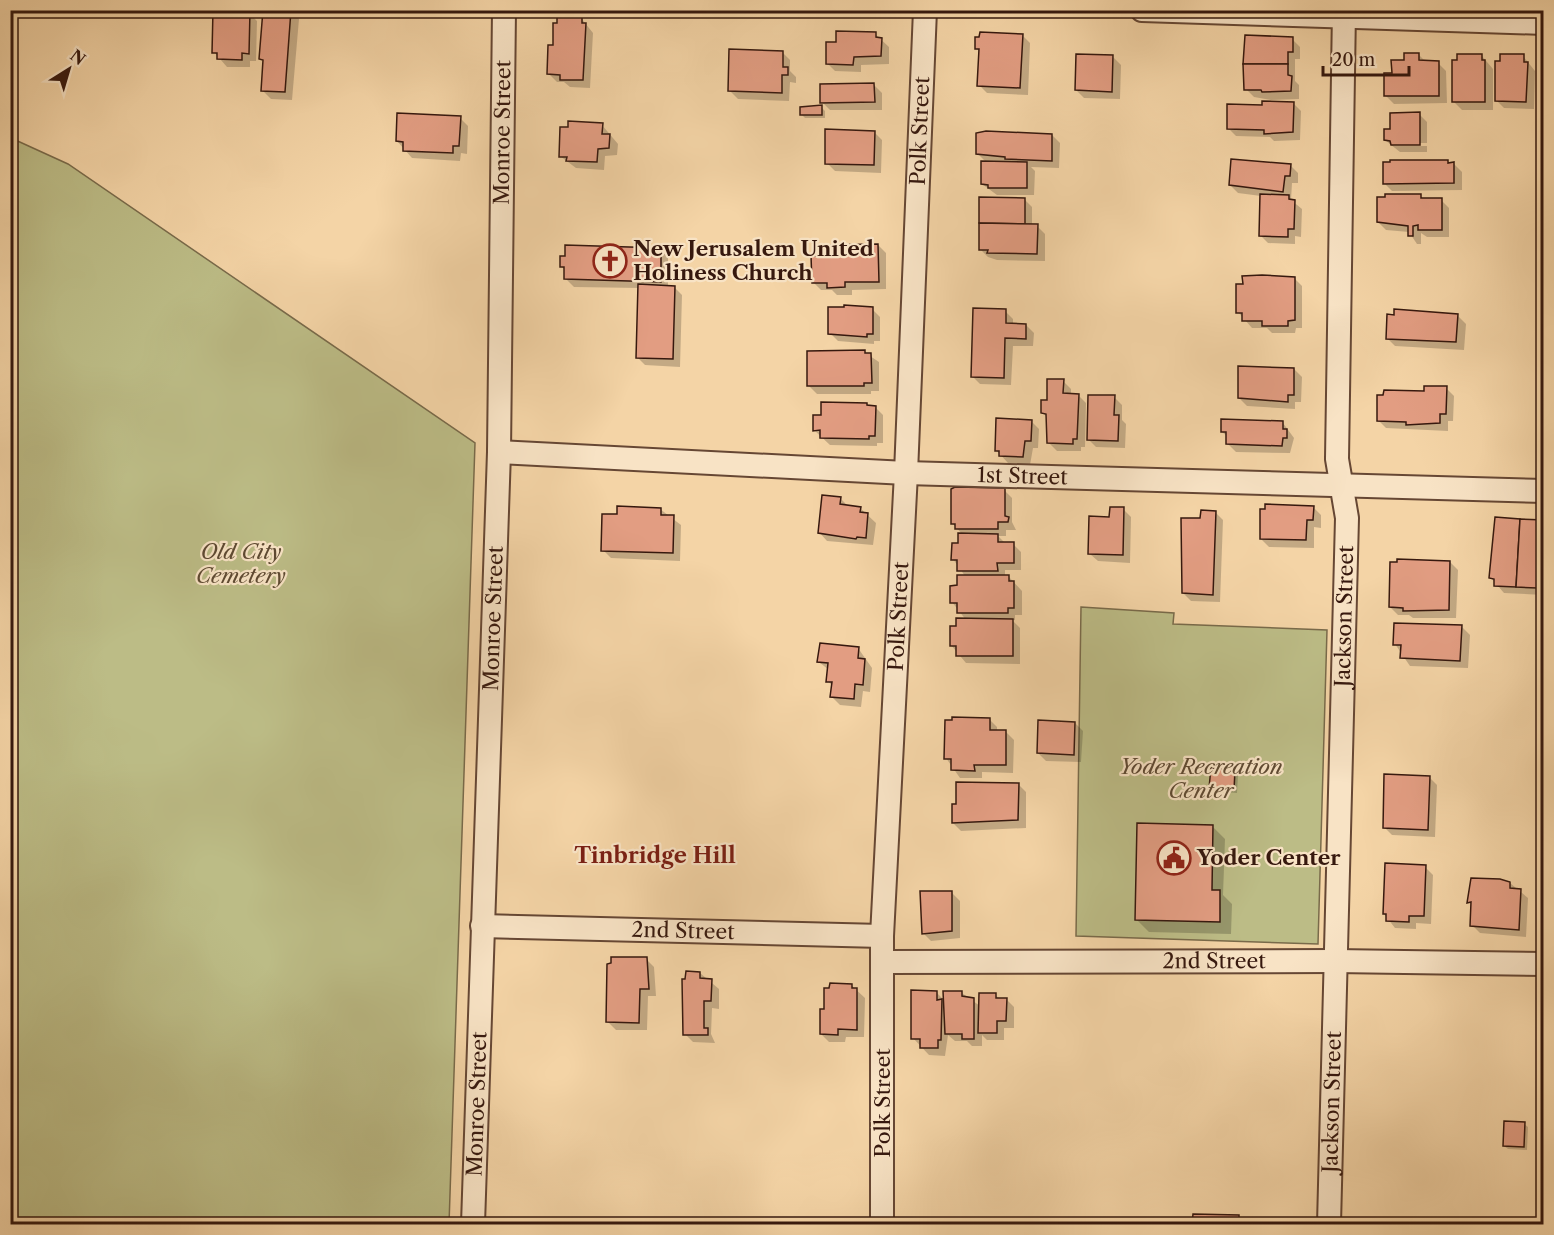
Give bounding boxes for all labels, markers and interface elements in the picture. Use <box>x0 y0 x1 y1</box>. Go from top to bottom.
north arrow <box>39 39 99 99</box>
scale bar <box>1323 39 1408 77</box>
text: N <box>66 45 90 69</box>
text: 20 m <box>1332 49 1376 71</box>
street label: Monroe Street <box>489 59 515 205</box>
street label: Polk Street <box>905 75 934 186</box>
place label: New Jerusalem United Holiness Church <box>633 236 874 285</box>
church icon: New Jerusalem United Holiness Church <box>592 243 628 279</box>
street label: 1st Street <box>977 462 1069 490</box>
park label: Old City Cemetery <box>196 539 286 588</box>
street label: Jackson Street <box>1330 544 1358 690</box>
street label: Monroe Street <box>478 545 508 691</box>
street label: Polk Street <box>883 561 913 672</box>
park label: Yoder Recreation Center <box>1119 754 1283 803</box>
public building icon: Yoder Center <box>1156 840 1192 876</box>
district label: Tinbridge Hill <box>574 842 736 869</box>
place label: Yoder Center <box>1196 845 1341 870</box>
street label: 2nd Street <box>631 917 735 944</box>
street label: 2nd Street <box>1162 948 1266 973</box>
street label: Jackson Street <box>1317 1030 1346 1176</box>
street label: Monroe Street <box>462 1031 491 1177</box>
street label: Polk Street <box>870 1048 895 1158</box>

